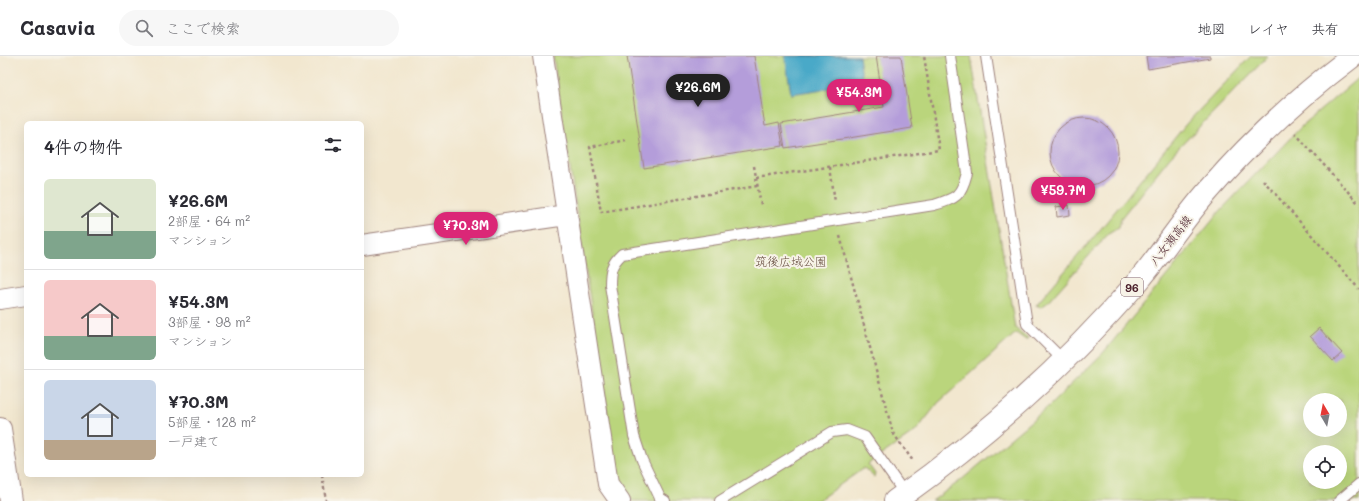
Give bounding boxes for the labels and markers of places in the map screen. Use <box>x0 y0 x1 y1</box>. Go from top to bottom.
pin: ¥26.6M <box>665 74 731 108</box>
pin: ¥54.3M <box>826 79 892 113</box>
pin: ¥59.7M <box>1030 177 1096 211</box>
pin: ¥70.3M <box>433 212 499 246</box>

